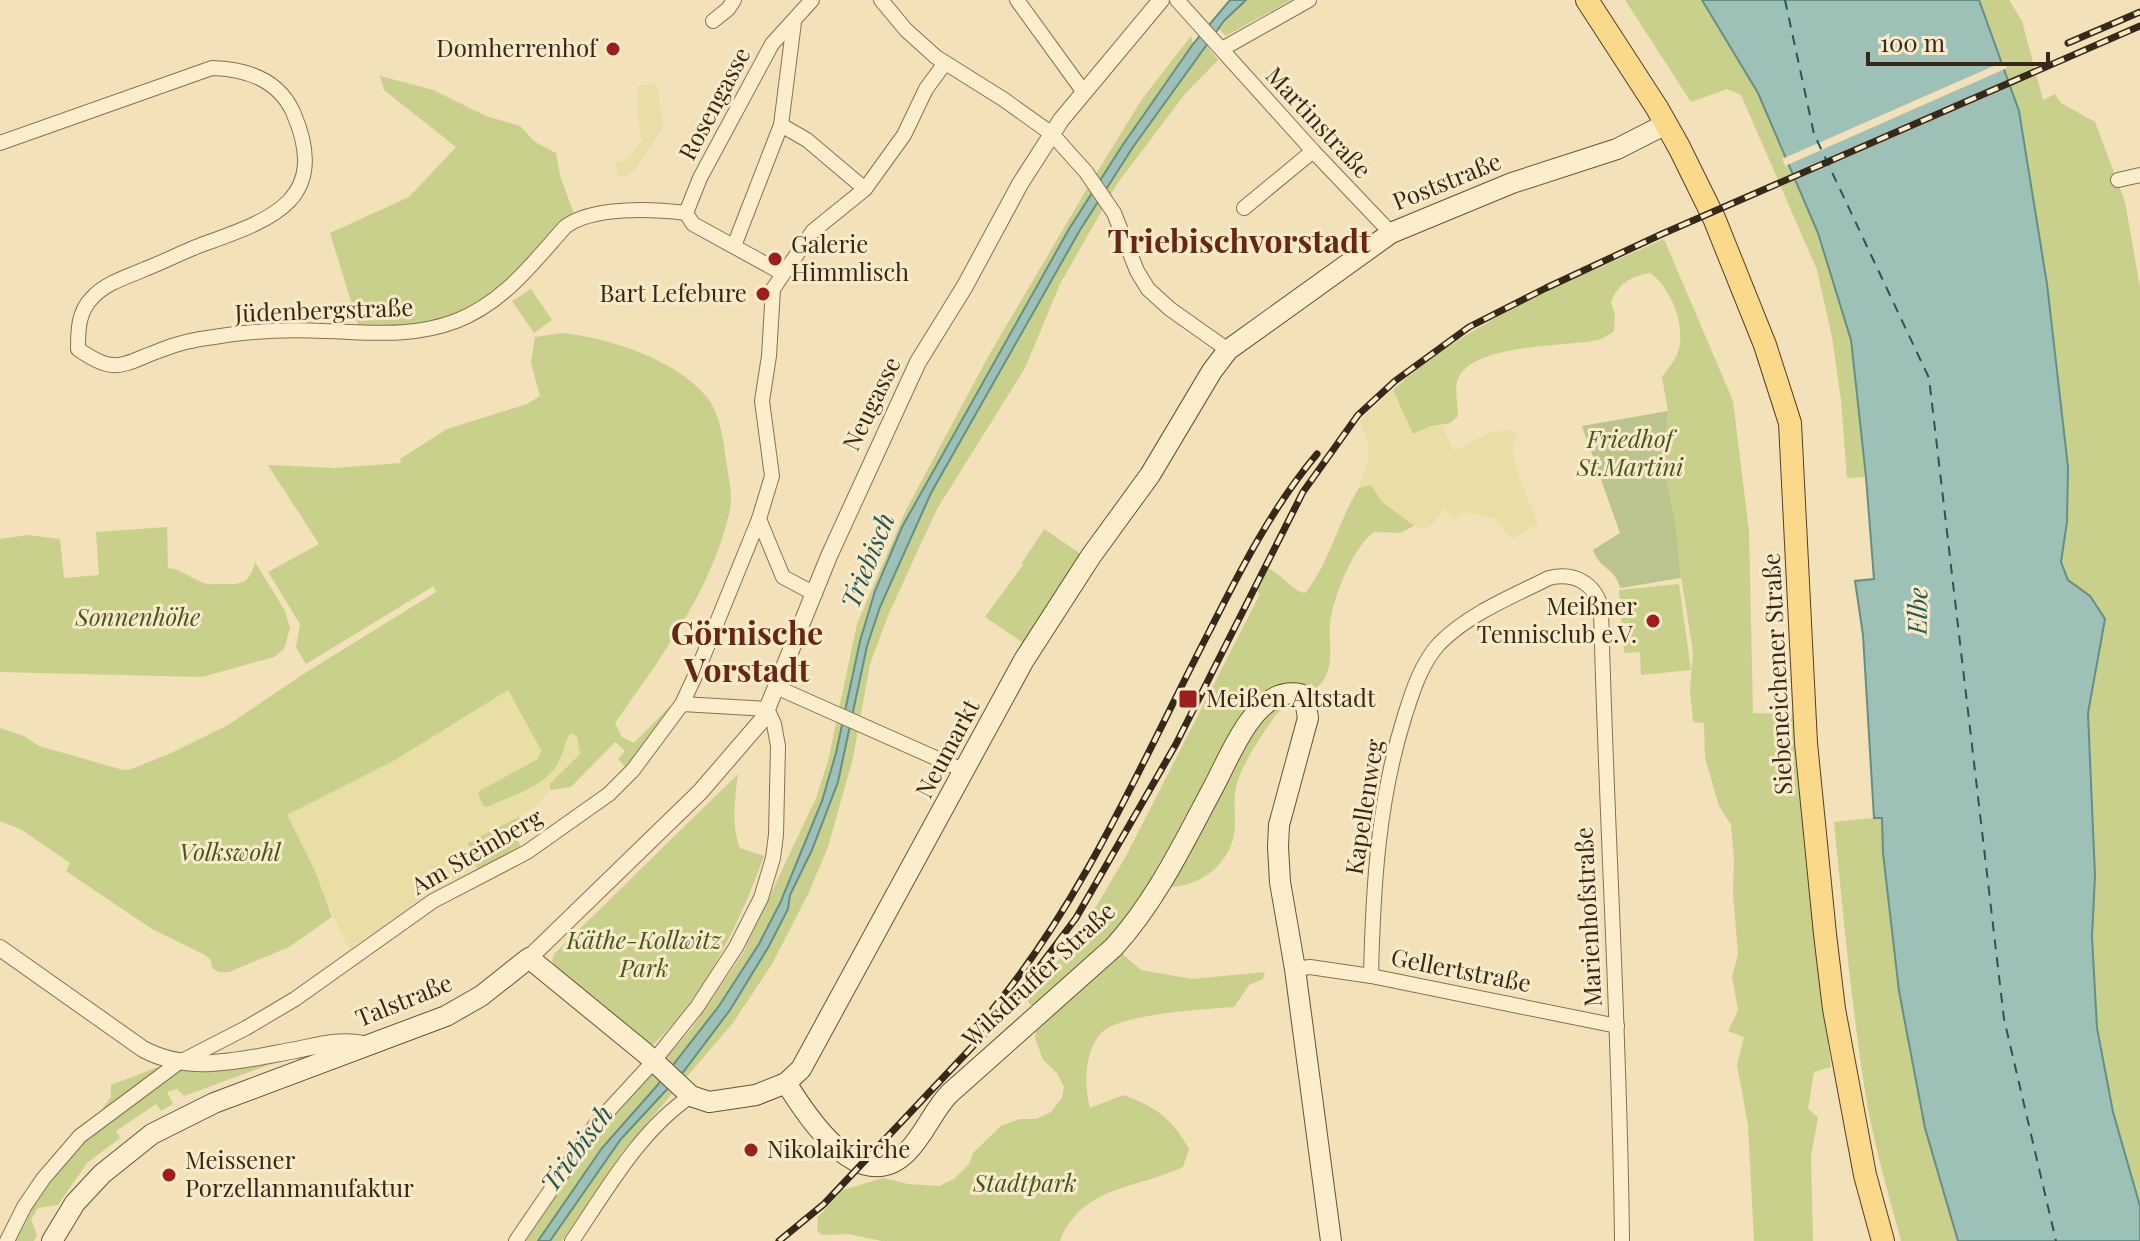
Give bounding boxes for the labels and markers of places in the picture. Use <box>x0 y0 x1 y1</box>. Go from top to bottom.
place label: Domherrenhof <box>436 31 599 63</box>
marker: Domherrenhof <box>604 40 622 58</box>
place label: Galerie Himmlisch <box>791 227 909 287</box>
marker: Galerie Himmlisch <box>766 250 784 268</box>
place label: Bart Lefebure <box>600 276 747 308</box>
marker: Bart Lefebure <box>754 285 772 303</box>
place label: Meißner Tennisclub e.V. <box>1477 589 1637 649</box>
marker: Meißner Tennisclub e.V. <box>1644 612 1662 630</box>
place label: Meißen Altstadt <box>1206 681 1376 713</box>
marker: Meißen Altstadt <box>1177 688 1199 710</box>
place label: Nikolaikirche <box>767 1132 910 1164</box>
marker: Nikolaikirche <box>742 1141 760 1159</box>
place label: Meissener Porzellanmanufaktur <box>185 1143 414 1203</box>
marker: Meissener Porzellanmanufaktur <box>160 1166 178 1184</box>

